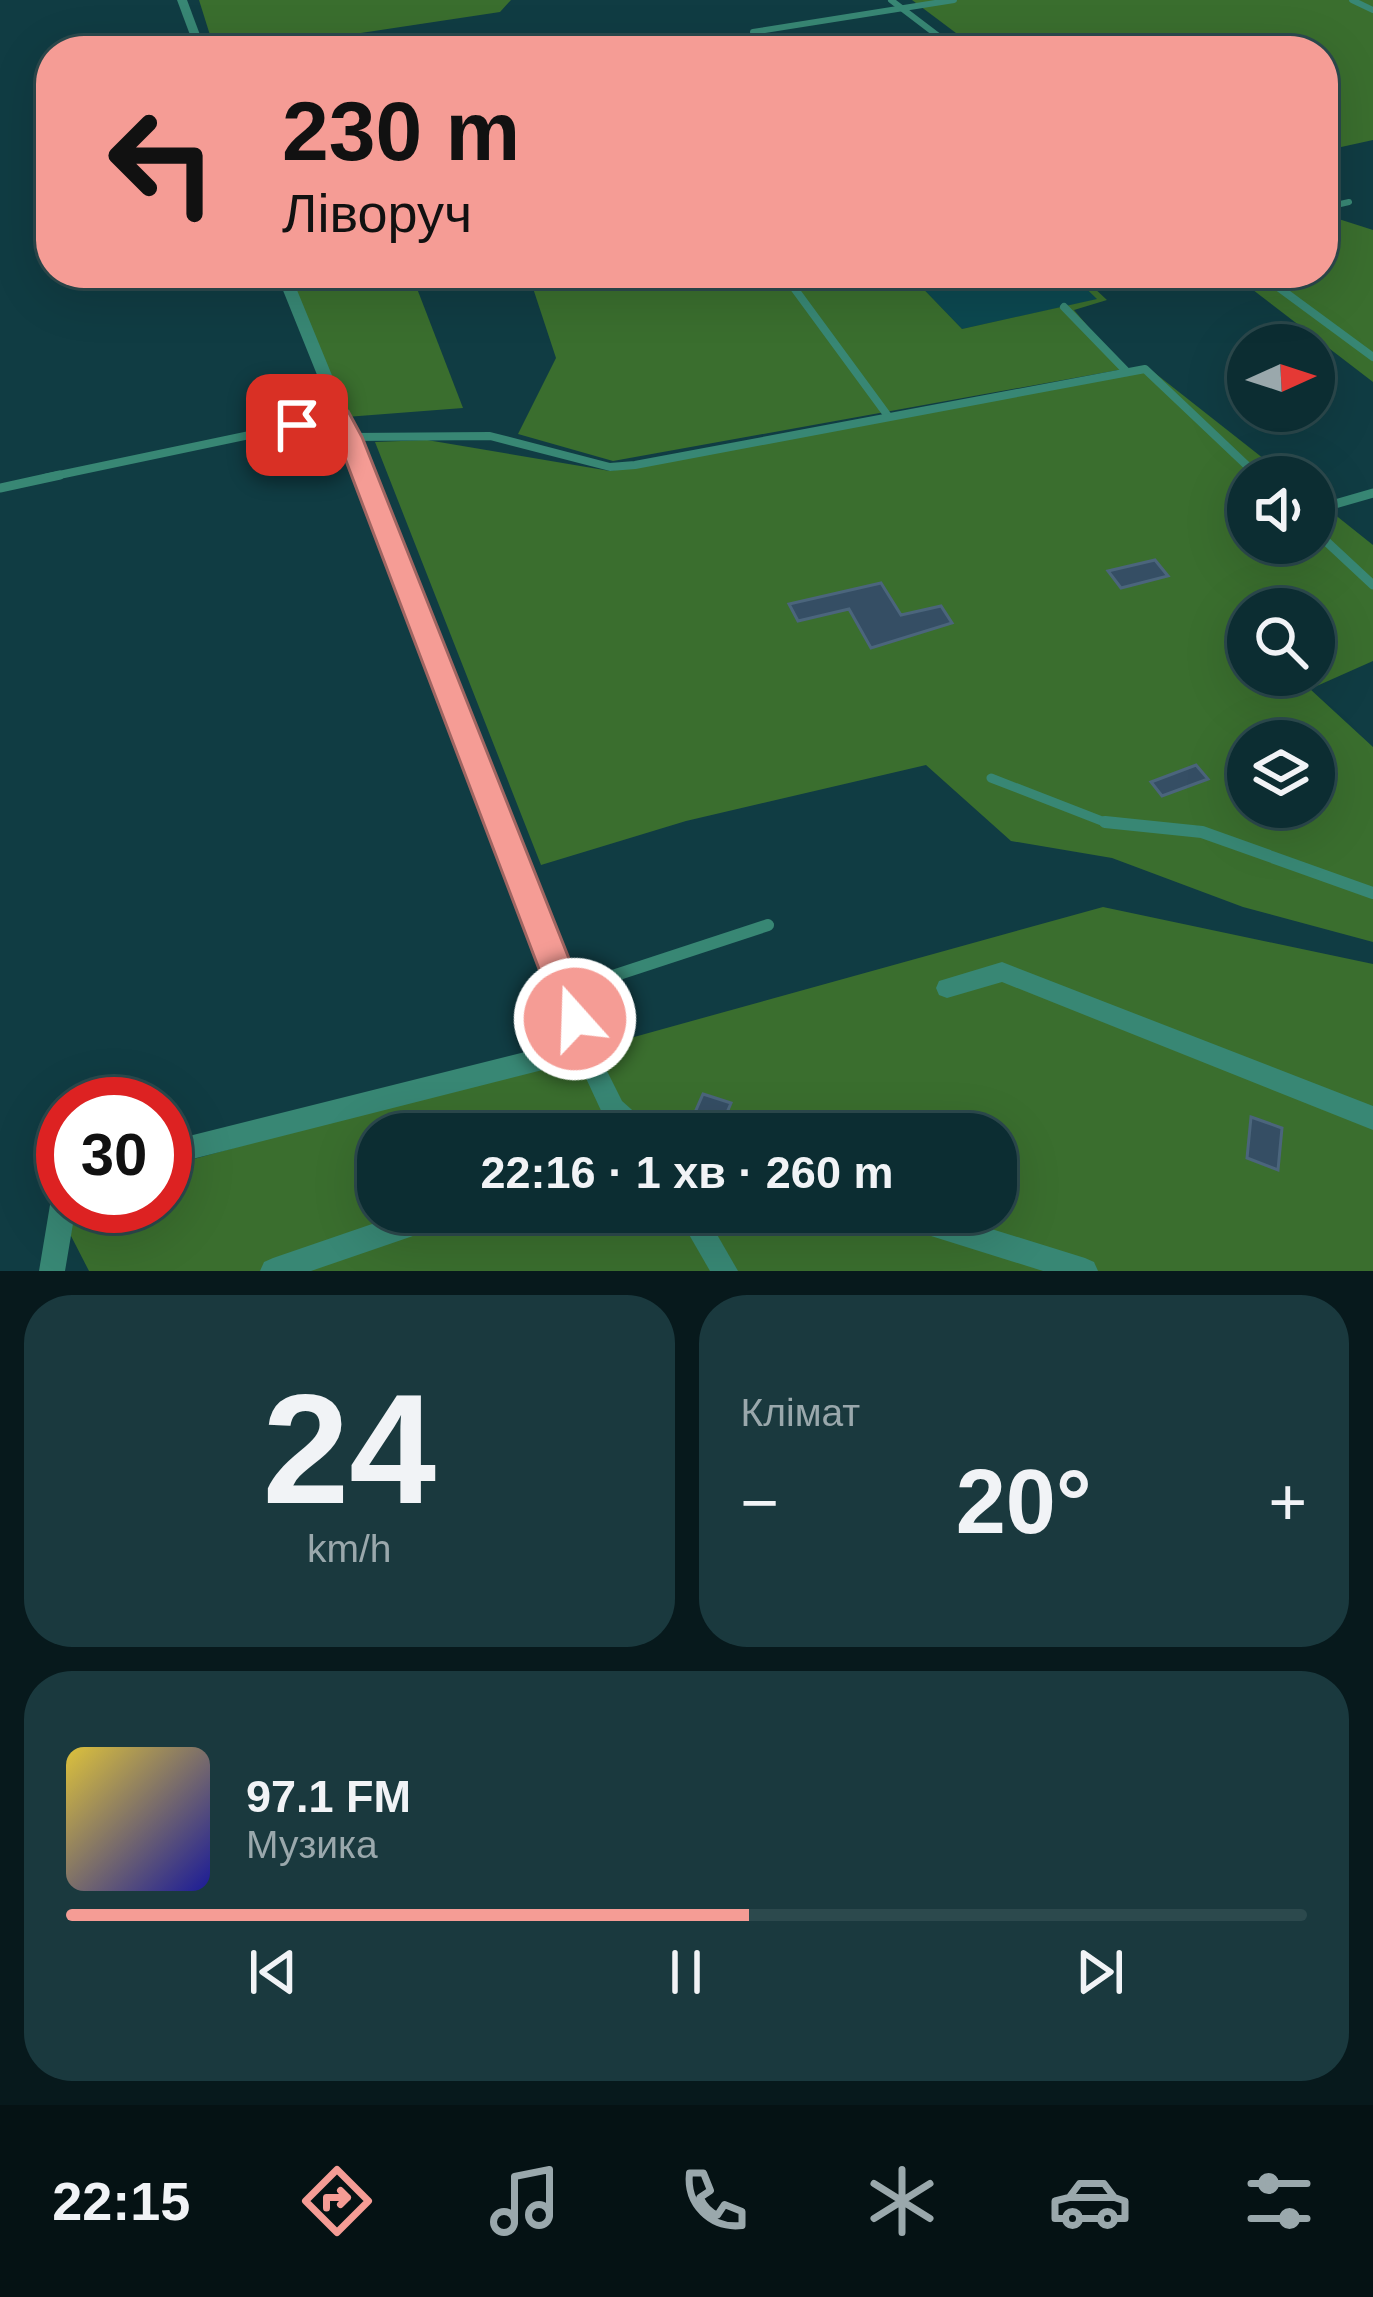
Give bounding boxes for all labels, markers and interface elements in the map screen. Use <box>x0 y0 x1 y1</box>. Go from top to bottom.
icon: left <box>84 84 240 240</box>
text: 230 m <box>282 84 520 178</box>
text: Ліворуч <box>282 183 472 243</box>
north arrow <box>1227 324 1335 432</box>
map controls <box>1227 324 1335 828</box>
pin <box>246 374 348 476</box>
icon: arrive <box>264 392 330 458</box>
button: sound <box>1227 456 1335 564</box>
button: search <box>1227 588 1335 696</box>
button: layers <box>1227 720 1335 828</box>
position arrow <box>512 956 638 1082</box>
speed limit sign: 30 <box>36 1077 192 1233</box>
text: 22:16 · 1 хв · 260 m <box>481 1147 893 1198</box>
text: 24 <box>262 1362 436 1536</box>
text: Клімат <box>741 1391 860 1434</box>
text: 20° <box>956 1452 1092 1552</box>
text: − <box>741 1465 779 1539</box>
text: + <box>1268 1465 1307 1539</box>
text: km/h <box>307 1527 392 1570</box>
text: 97.1 FM <box>246 1771 411 1822</box>
text: Музика <box>246 1823 378 1866</box>
icon: previous <box>240 1939 306 2005</box>
icon: pause <box>653 1939 719 2005</box>
icon: next <box>1067 1939 1133 2005</box>
icon: directions <box>295 2159 379 2243</box>
icon: music <box>483 2159 567 2243</box>
icon: phone <box>672 2159 756 2243</box>
icon: climate <box>860 2159 944 2243</box>
icon: car <box>1048 2159 1132 2243</box>
icon: filters <box>1237 2159 1321 2243</box>
text: 22:15 <box>52 2171 190 2231</box>

